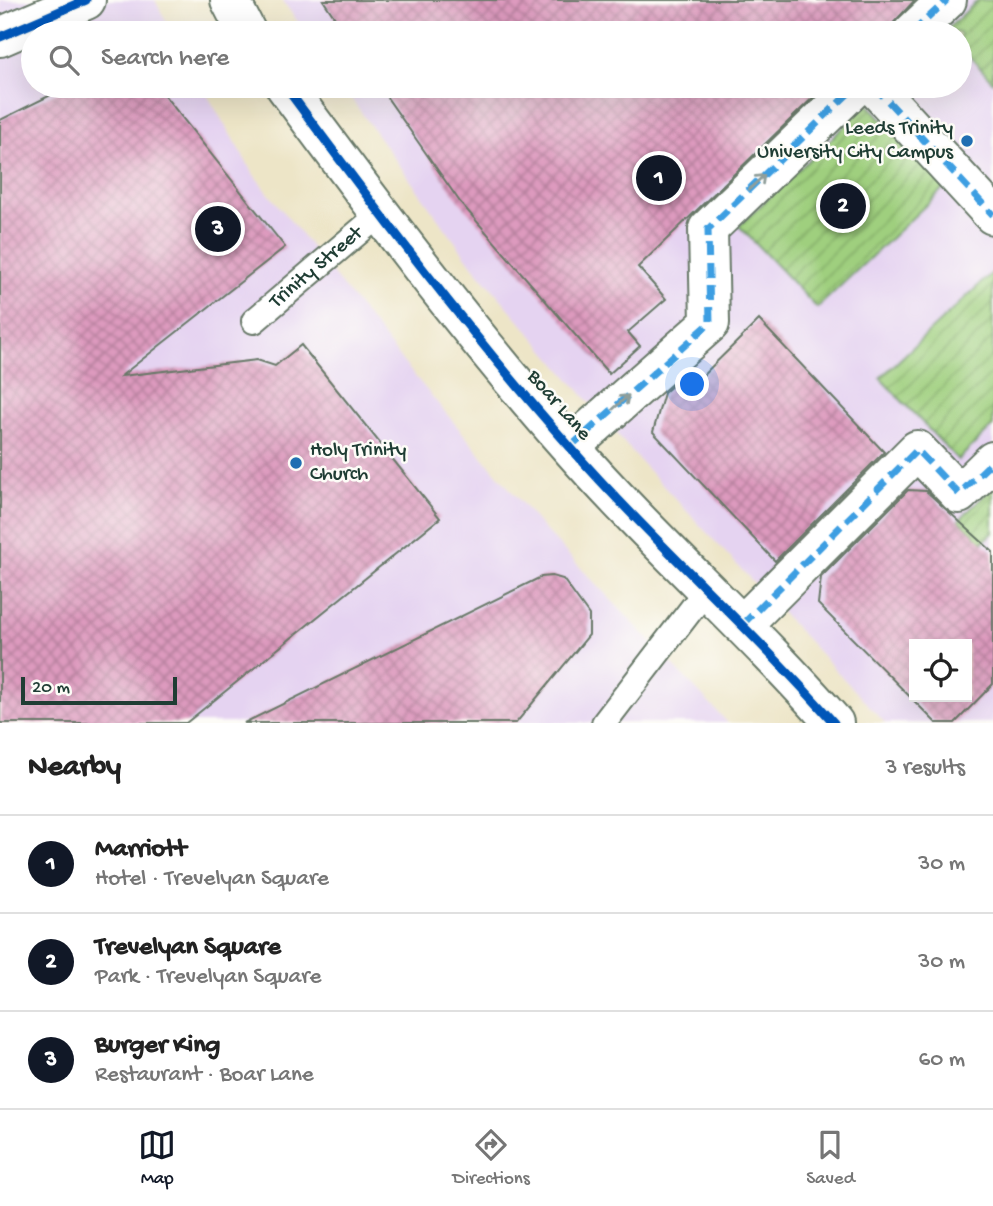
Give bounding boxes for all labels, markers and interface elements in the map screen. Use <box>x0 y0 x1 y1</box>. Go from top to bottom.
search box <box>21 21 972 98</box>
icon: search <box>45 41 83 79</box>
text: Search here <box>101 44 229 75</box>
place label: Leeds Trinity University City Campus <box>757 117 954 166</box>
marker: Leeds Trinity University City Campus <box>959 133 975 149</box>
pin: 1 <box>636 152 682 204</box>
one-way arrow <box>748 173 765 190</box>
pin: 2 <box>820 180 866 232</box>
pin: 3 <box>195 203 241 255</box>
street label: Trinity Street <box>264 220 370 315</box>
street label: Boar Lane <box>520 365 596 447</box>
your location <box>675 367 709 401</box>
one-way arrow <box>612 394 630 410</box>
place label: Holy Trinity Church <box>310 439 406 488</box>
marker: Holy Trinity Church <box>288 455 304 471</box>
map controls <box>909 639 972 702</box>
button: locate <box>909 639 972 702</box>
scale bar <box>21 674 177 706</box>
text: 20 m <box>32 677 70 700</box>
text: Nearby <box>28 751 121 786</box>
text: 3 results <box>885 755 965 782</box>
text: Marriott <box>95 835 186 866</box>
text: 1 <box>46 851 56 878</box>
text: 30 m <box>918 851 965 878</box>
text: Hotel · Trevelyan Square <box>95 866 329 893</box>
text: Trevelyan Square <box>95 933 281 964</box>
text: 2 <box>45 949 57 976</box>
text: 30 m <box>918 949 965 976</box>
text: Park · Trevelyan Square <box>95 964 321 991</box>
text: Burger King <box>95 1031 220 1062</box>
text: 3 <box>45 1047 57 1074</box>
text: 60 m <box>919 1047 965 1074</box>
text: Restaurant · Boar Lane <box>95 1062 314 1089</box>
tab: Map <box>138 1126 176 1191</box>
tab: Directions <box>453 1126 530 1191</box>
tab: Saved <box>806 1126 855 1191</box>

